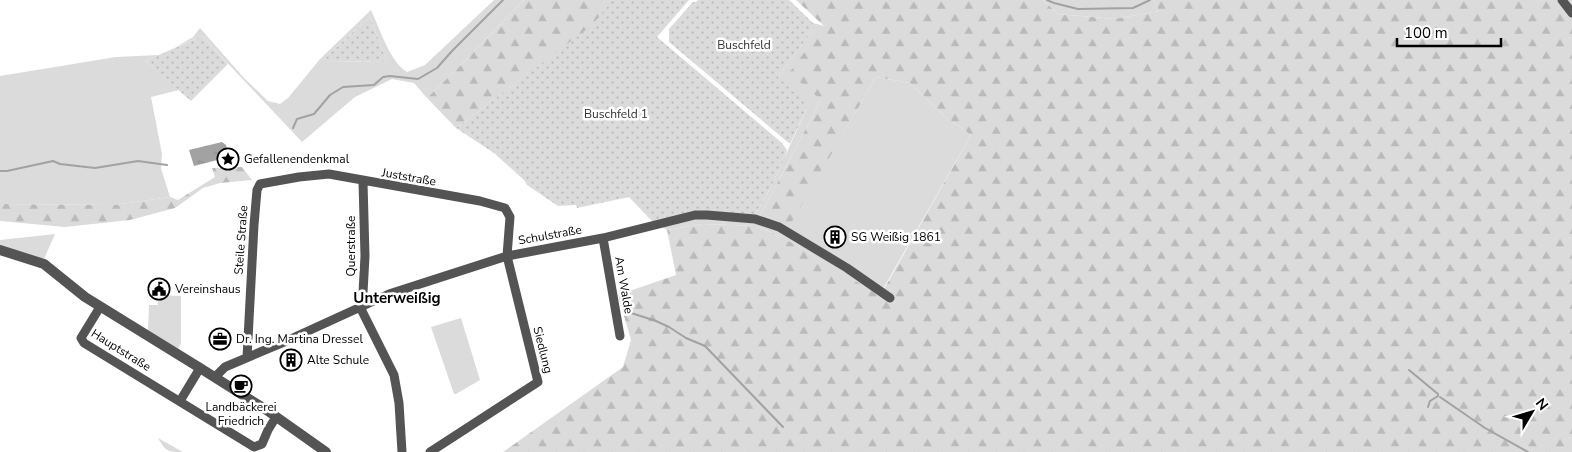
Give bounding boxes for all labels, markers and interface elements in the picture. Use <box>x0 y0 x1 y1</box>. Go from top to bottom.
scale bar <box>1397 15 1501 47</box>
text: 100 m <box>1404 23 1448 43</box>
park label: Buschfeld <box>717 37 771 53</box>
park label: Buschfeld 1 <box>584 106 648 122</box>
place icon: Gefallenendenkmal <box>216 147 240 171</box>
place label: Gefallenendenkmal <box>244 151 350 167</box>
street label: Juststraße <box>380 164 437 190</box>
street label: Steile Straße <box>231 205 251 275</box>
street label: Querstraße <box>343 216 359 276</box>
street label: Schulstraße <box>517 222 583 248</box>
building icon: SG Weißig 1861 <box>823 225 847 249</box>
place label: SG Weißig 1861 <box>851 229 941 245</box>
street label: Am Walde <box>611 255 637 315</box>
public building icon: Vereinshaus <box>147 277 171 301</box>
place label: Vereinshaus <box>174 281 241 297</box>
district label: Unterweißig <box>353 288 441 308</box>
street label: Hauptstraße <box>88 325 154 375</box>
street label: Siedlung <box>529 325 557 375</box>
office icon: Dr. Ing. Martina Dressel <box>208 327 232 351</box>
place label: Dr. Ing. Martina Dressel <box>236 331 363 347</box>
building icon: Alte Schule <box>279 348 303 372</box>
place label: Alte Schule <box>307 352 369 368</box>
cafe icon: Landbäckerei Friedrich <box>229 374 253 398</box>
north arrow <box>1507 387 1557 437</box>
text: N <box>1531 394 1553 414</box>
place label: Landbäckerei Friedrich <box>205 399 277 429</box>

